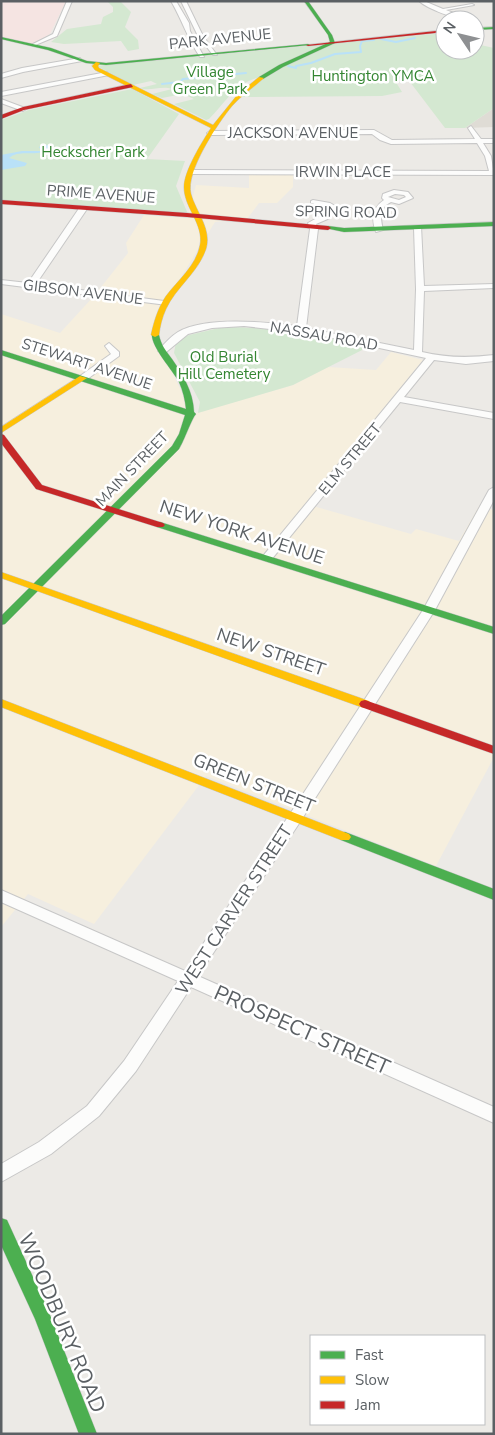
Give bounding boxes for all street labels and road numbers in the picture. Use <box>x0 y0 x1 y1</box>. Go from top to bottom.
street label: PARK AVENUE <box>168 24 272 54</box>
street label: JACKSON AVENUE <box>227 123 358 143</box>
street label: IRWIN PLACE <box>295 162 391 182</box>
street label: PRIME AVENUE <box>46 180 156 208</box>
street label: SPRING ROAD <box>295 201 397 223</box>
street label: GIBSON AVENUE <box>22 275 144 309</box>
street label: NASSAU ROAD <box>268 317 380 355</box>
street label: STEWART AVENUE <box>19 333 155 395</box>
street label: ELM STREET <box>314 419 386 499</box>
street label: MAIN STREET <box>91 427 173 511</box>
street label: NEW YORK AVENUE <box>157 494 327 570</box>
street label: NEW STREET <box>213 622 329 682</box>
street label: GREEN STREET <box>190 748 319 818</box>
street label: WEST CARVER STREET <box>170 820 298 1000</box>
street label: PROSPECT STREET <box>210 979 395 1082</box>
street label: WOODBURY ROAD <box>11 1229 113 1417</box>

